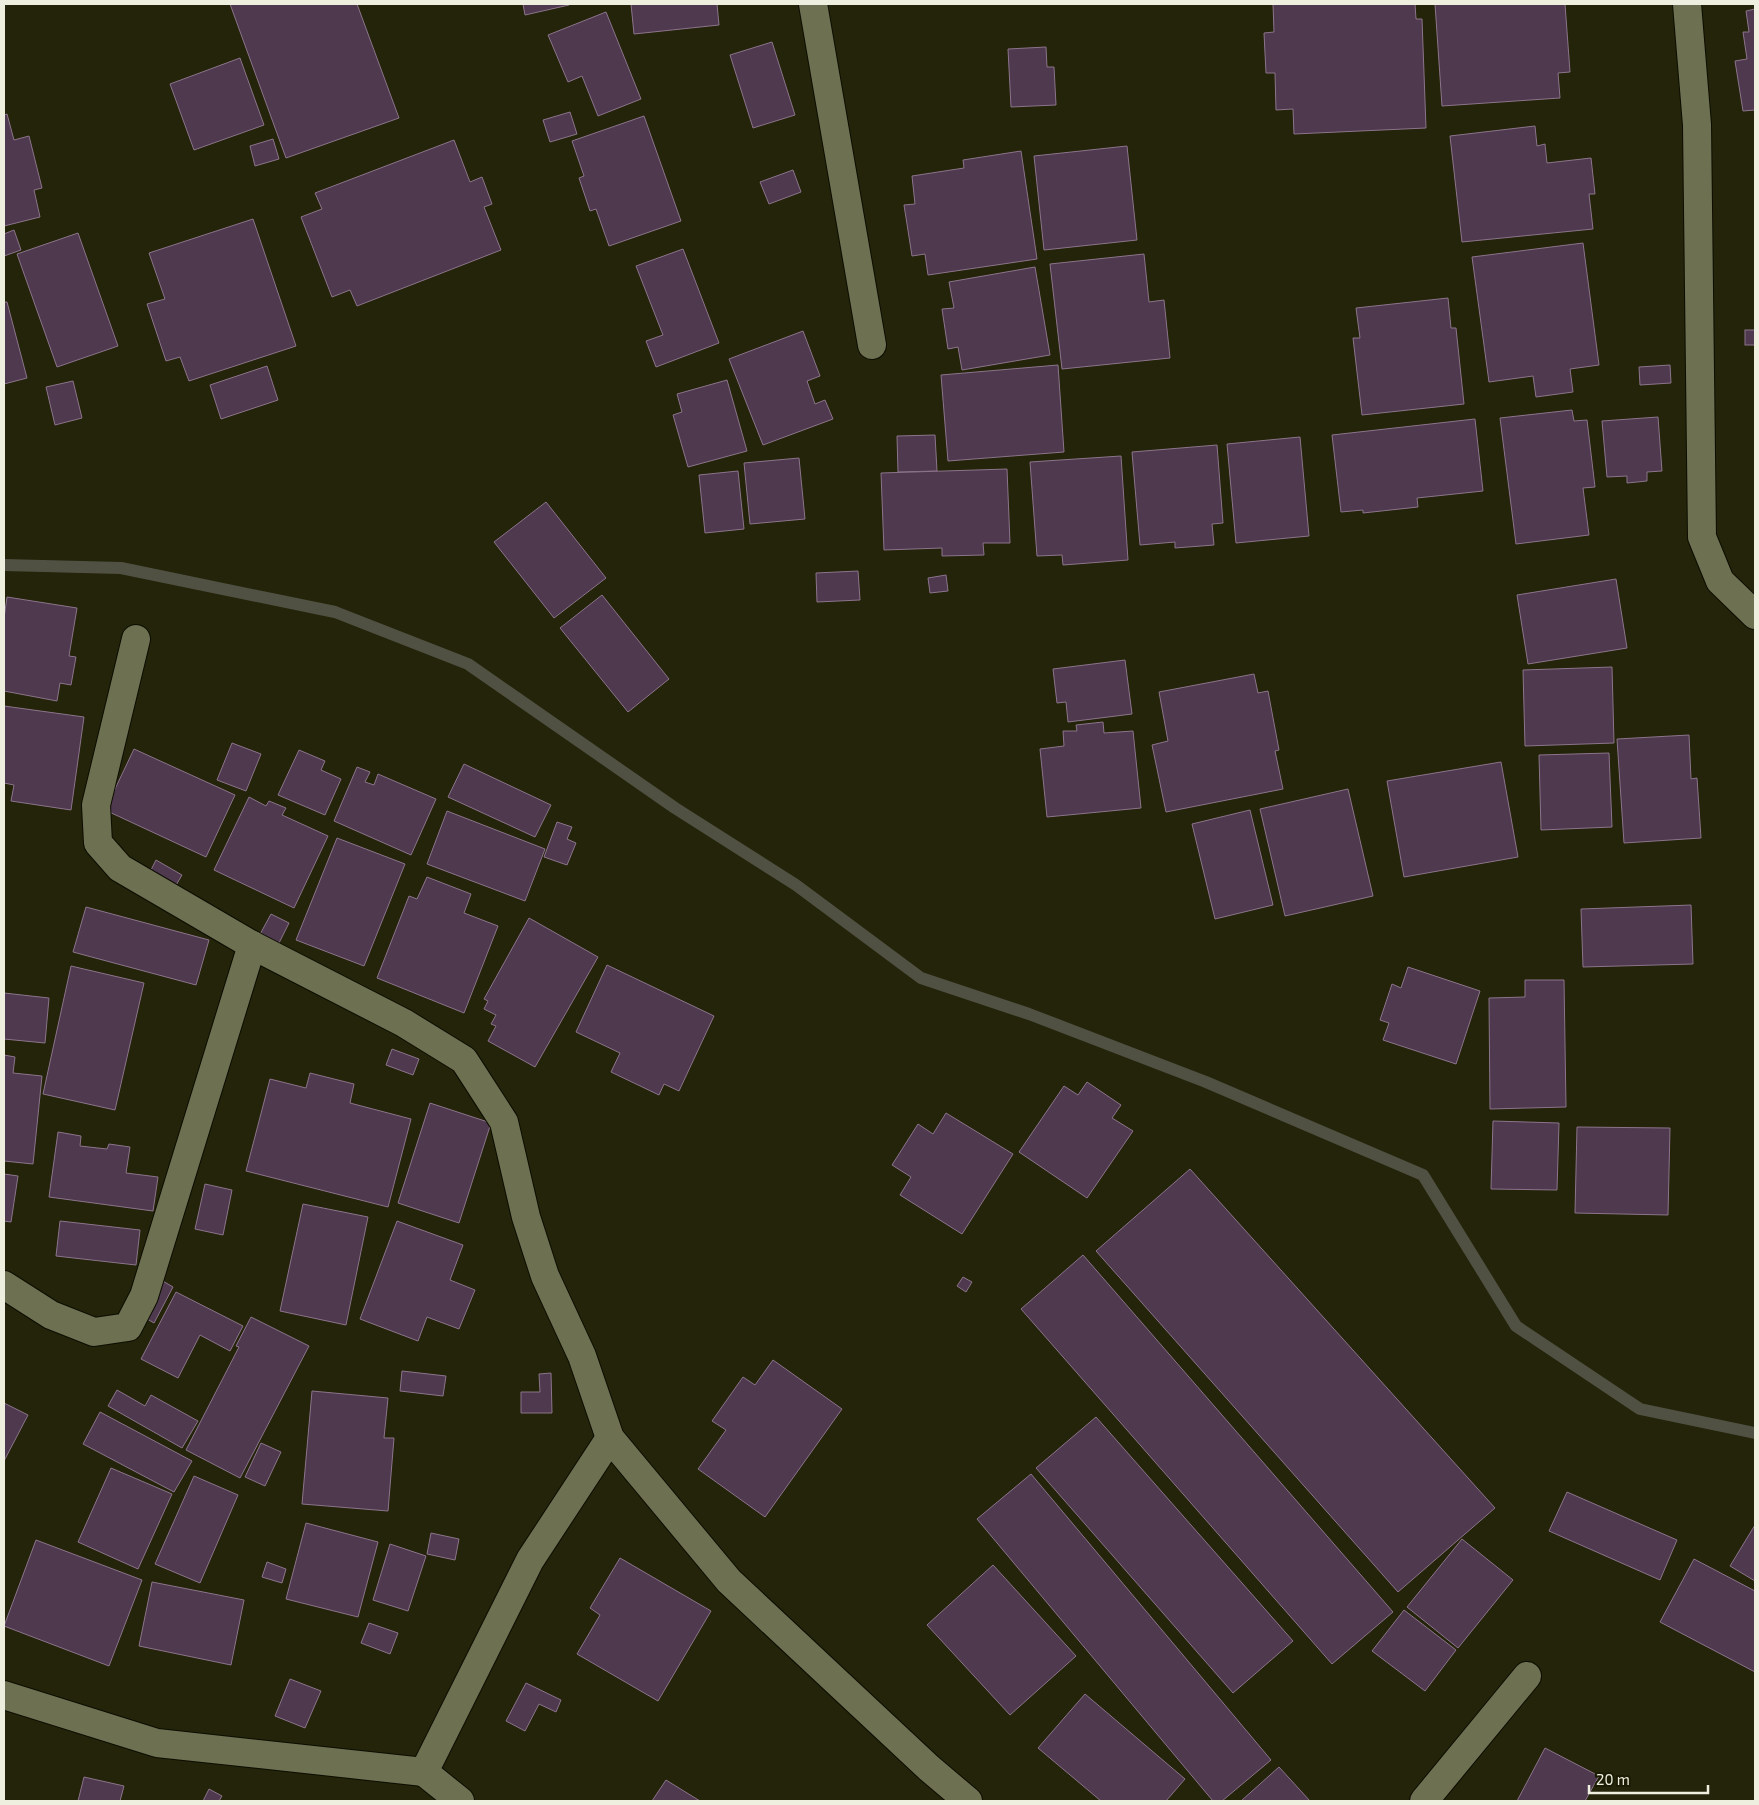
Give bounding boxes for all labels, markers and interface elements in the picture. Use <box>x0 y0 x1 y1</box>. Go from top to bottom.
scale bar <box>1589 1762 1708 1794</box>
text: 20 m <box>1596 1770 1630 1788</box>

